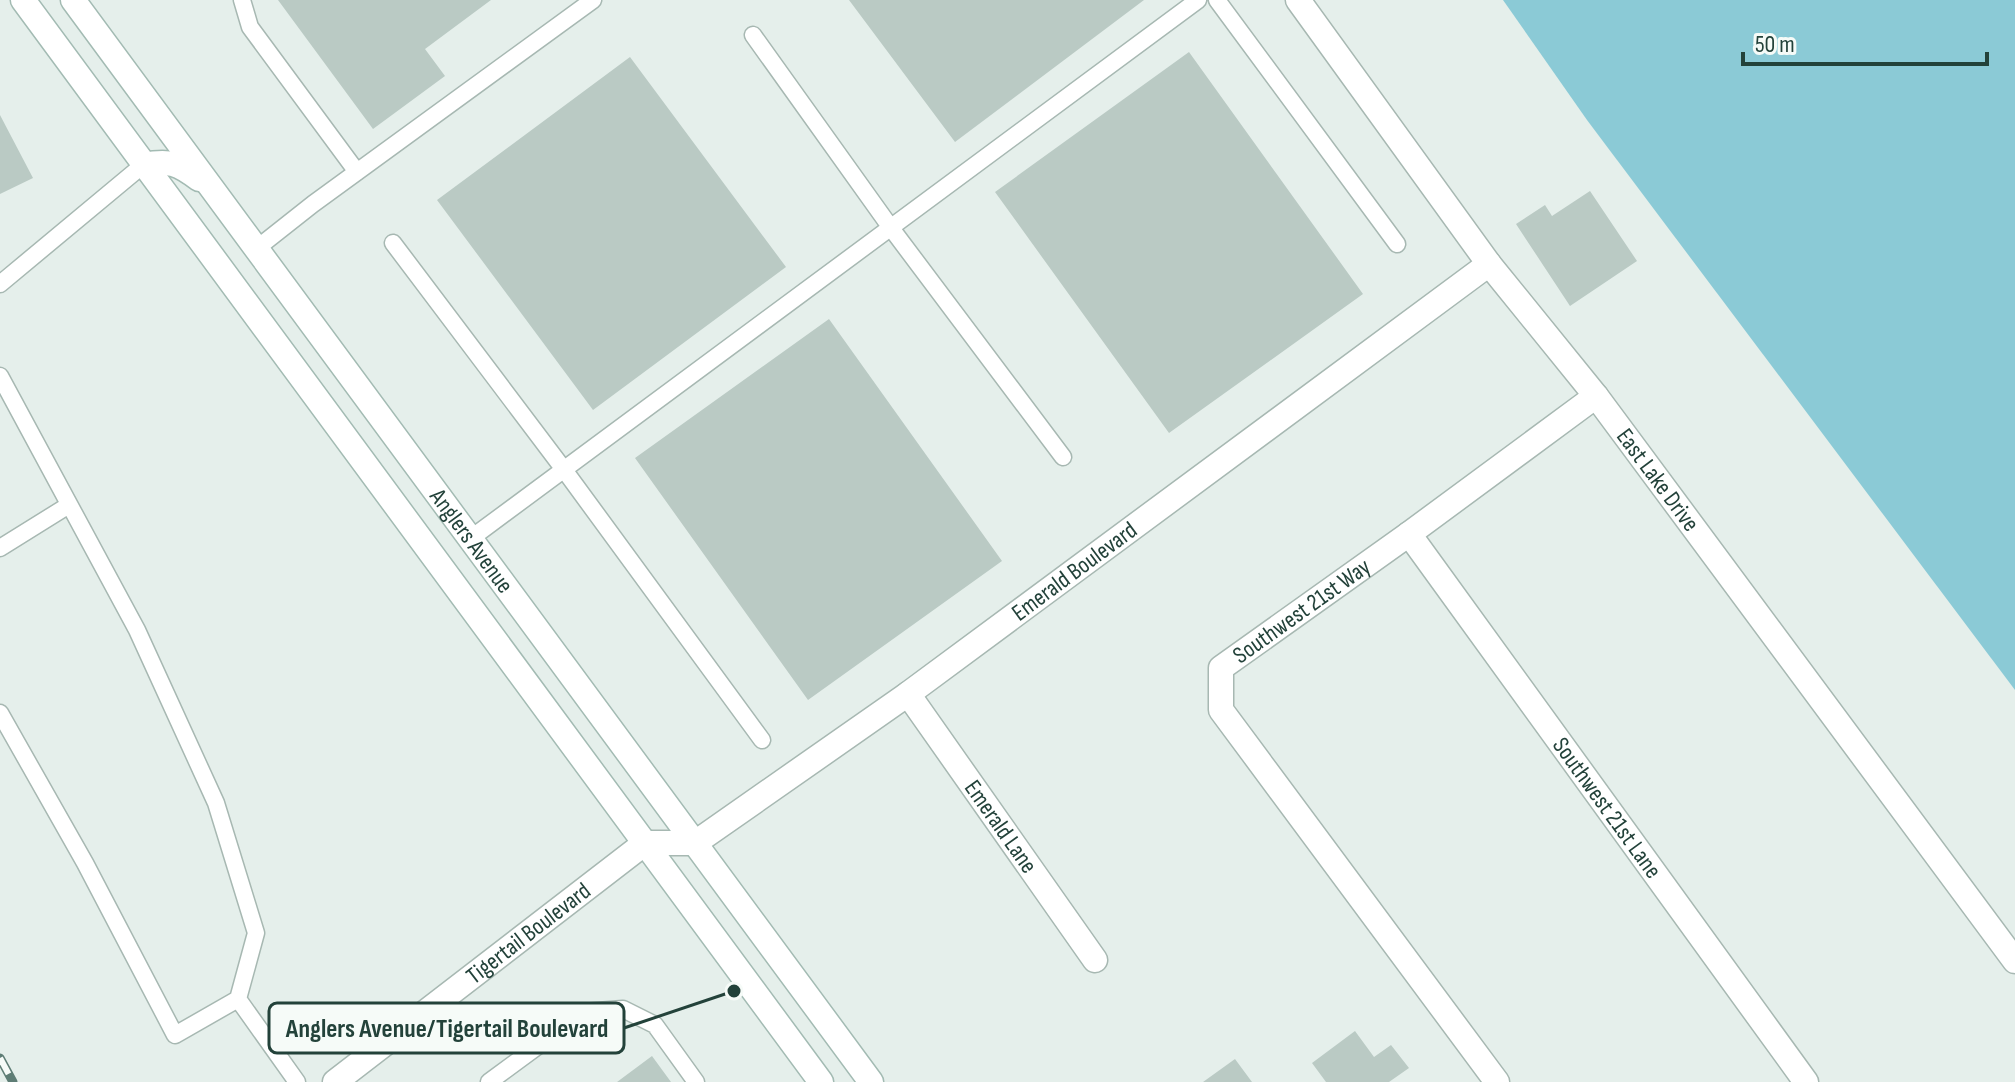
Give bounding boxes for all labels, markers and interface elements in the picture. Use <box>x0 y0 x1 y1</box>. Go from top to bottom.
scale bar <box>1743 16 1987 66</box>
text: 50 m <box>1755 30 1795 59</box>
street label: East Lake Drive <box>1610 423 1706 537</box>
street label: Anglers Avenue <box>423 482 520 599</box>
street label: Emerald Boulevard <box>1006 515 1142 627</box>
street label: Southwest 21st Way <box>1227 552 1376 670</box>
street label: Southwest 21st Lane <box>1547 732 1668 884</box>
street label: Emerald Lane <box>959 774 1044 879</box>
street label: Tigertail Boulevard <box>460 876 596 990</box>
callout: Anglers Avenue/Tigertail Boulevard <box>269 1003 624 1053</box>
text: Anglers Avenue/Tigertail Boulevard <box>285 1014 608 1045</box>

